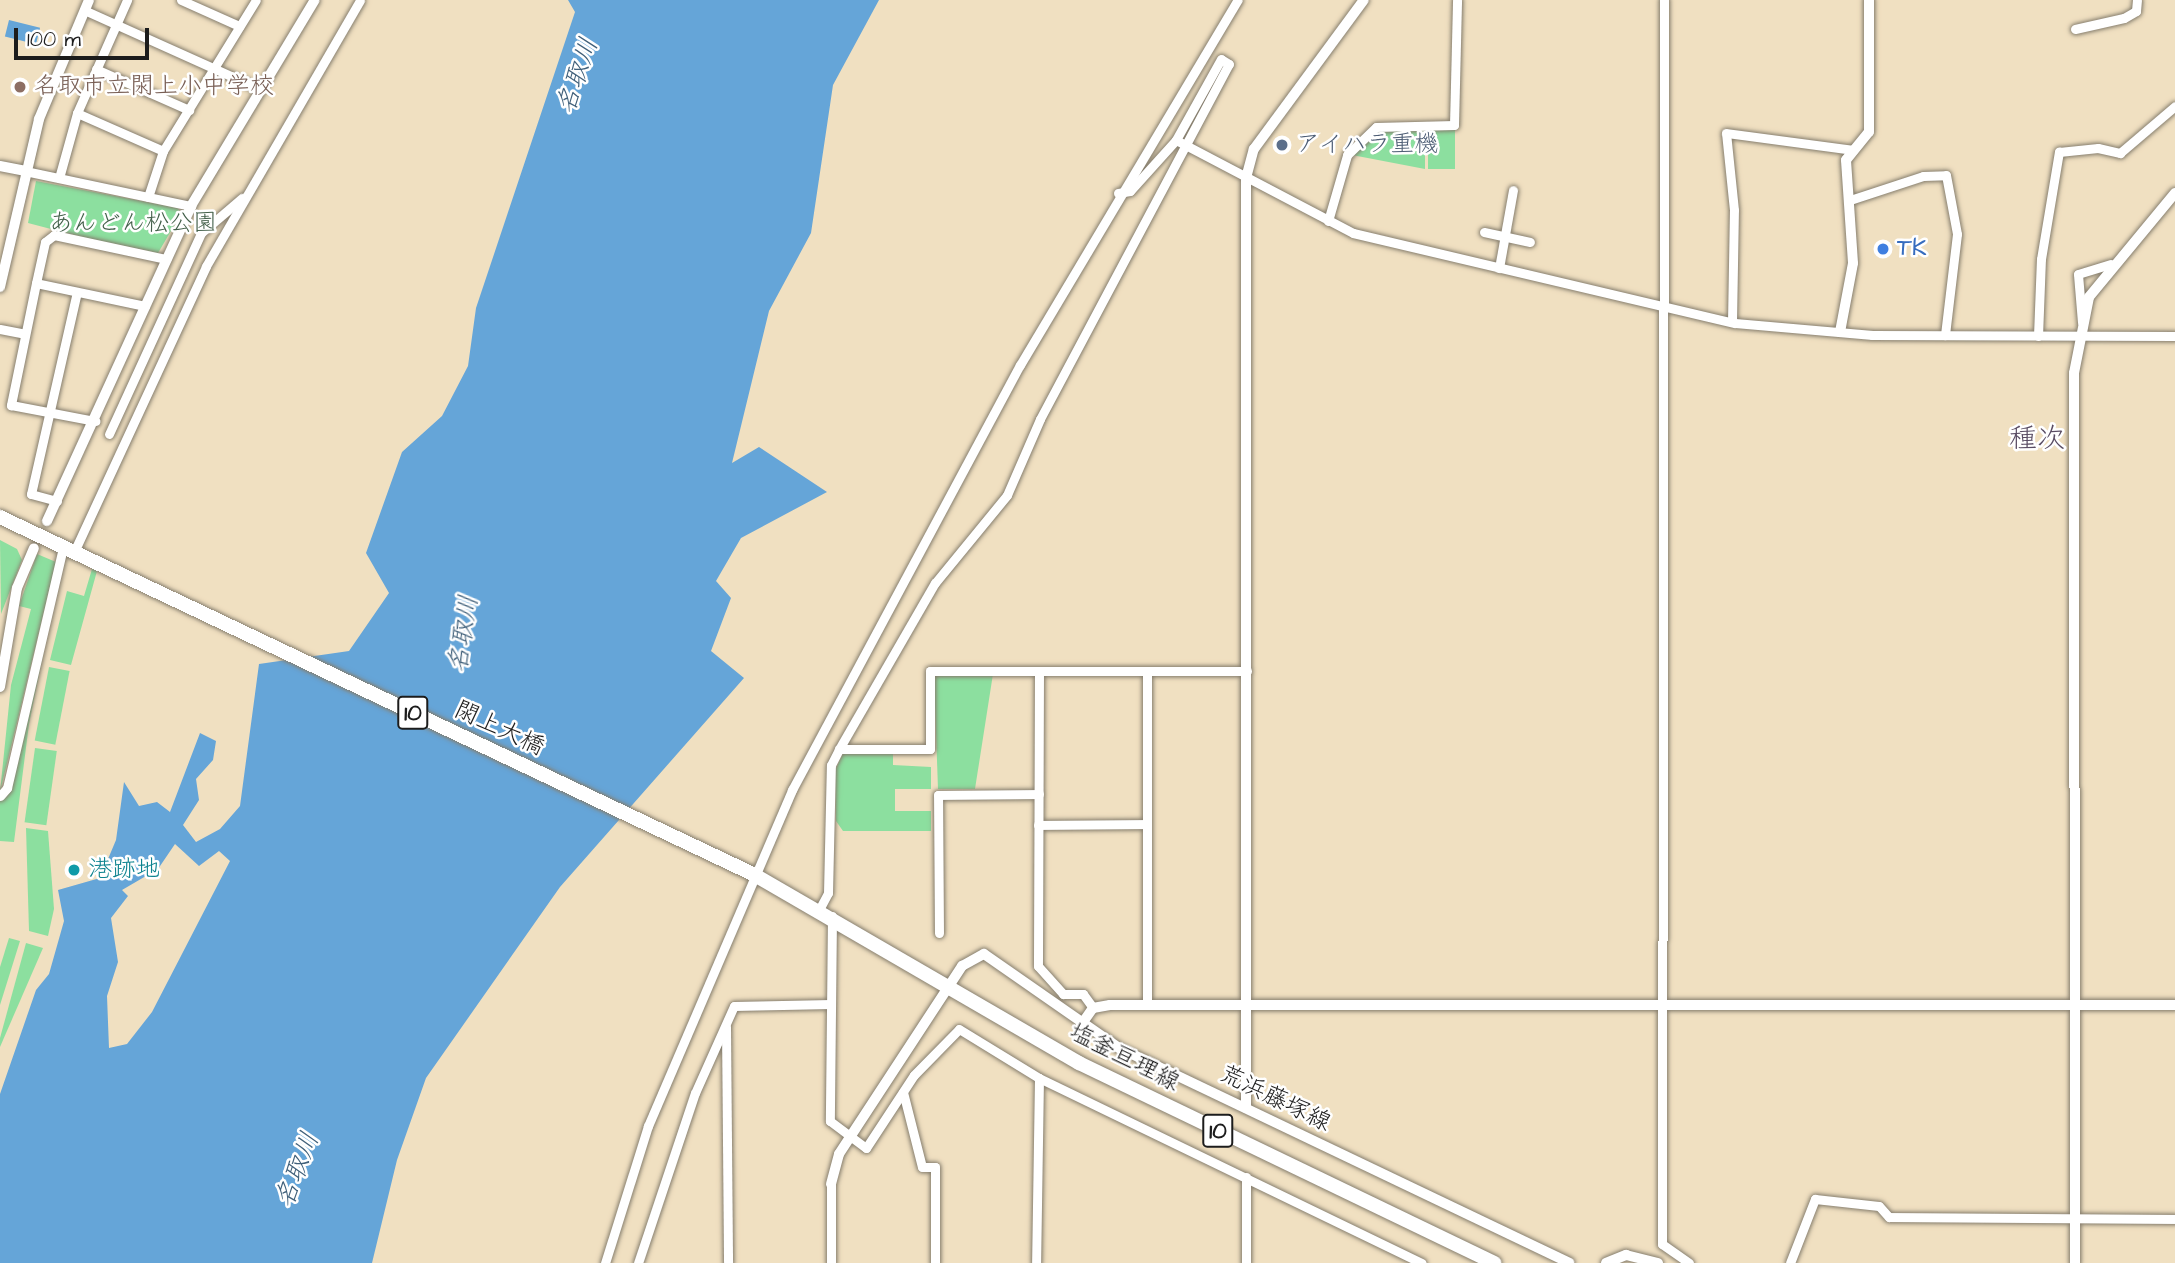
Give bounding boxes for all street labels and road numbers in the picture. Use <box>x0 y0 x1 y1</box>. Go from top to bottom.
road number: 10 <box>397 694 429 733</box>
street label: 閖上大橋 <box>449 696 549 762</box>
street label: 塩釜亘理線 <box>1064 1018 1184 1098</box>
street label: 荒浜藤塚線 <box>1215 1060 1335 1138</box>
road number: 10 <box>1202 1112 1234 1150</box>

